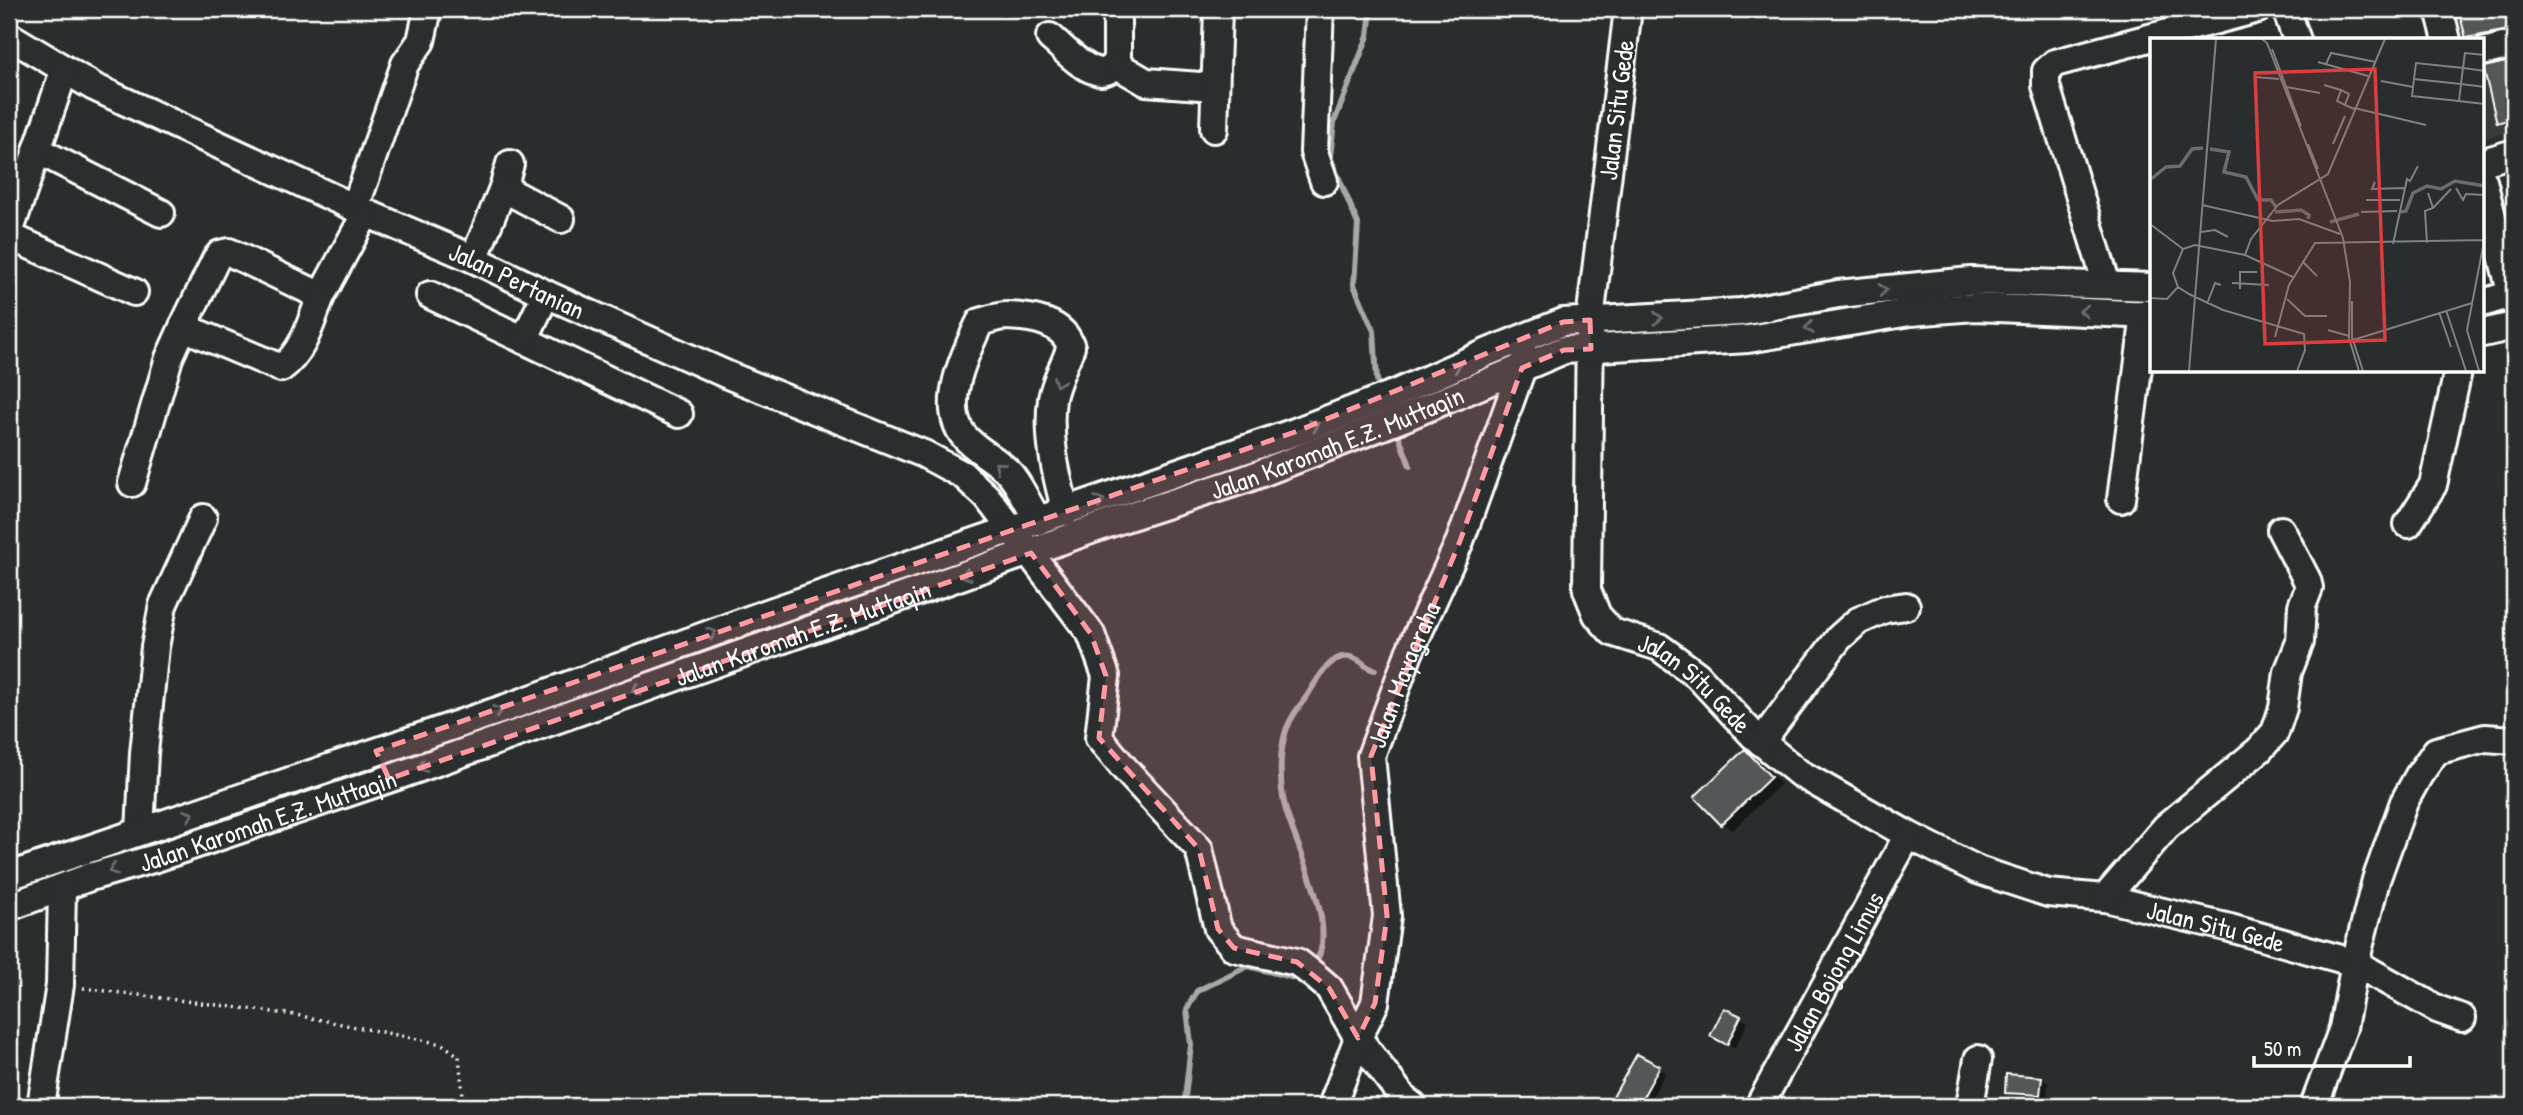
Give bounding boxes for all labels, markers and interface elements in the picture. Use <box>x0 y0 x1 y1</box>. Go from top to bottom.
street label: Jalan Situ Gede <box>1590 38 1642 182</box>
inset map <box>2150 38 2484 373</box>
street label: Jalan Pertanian <box>444 233 590 327</box>
one-way arrow <box>1877 282 1889 297</box>
one-way arrow <box>2078 303 2089 318</box>
one-way arrow <box>1653 310 1664 325</box>
one-way arrow <box>1803 320 1815 335</box>
one-way arrow <box>1449 360 1462 374</box>
one-way arrow <box>1052 376 1066 388</box>
street label: Jalan Karomah E.Z. Muttaqin <box>1206 377 1469 507</box>
one-way arrow <box>1308 419 1320 433</box>
one-way arrow <box>995 461 1007 474</box>
one-way arrow <box>1094 495 1106 509</box>
one-way arrow <box>961 567 973 581</box>
street label: Jalan Karomah E.Z. Muttaqin <box>670 571 935 694</box>
street label: Jalan Mayagraha <box>1358 596 1448 752</box>
street label: Jalan Situ Gede <box>1634 624 1760 740</box>
one-way arrow <box>705 627 717 641</box>
one-way arrow <box>630 682 642 696</box>
one-way arrow <box>491 705 503 719</box>
one-way arrow <box>416 759 428 773</box>
street label: Jalan Karomah E.Z. Muttaqin <box>135 760 401 879</box>
one-way arrow <box>183 809 195 823</box>
one-way arrow <box>107 862 119 877</box>
street label: Jalan Bojong Limus <box>1775 885 1891 1057</box>
street label: Jalan Situ Gede <box>2143 891 2289 960</box>
scale bar <box>2254 1024 2409 1068</box>
text: 50 m <box>2264 1034 2301 1063</box>

